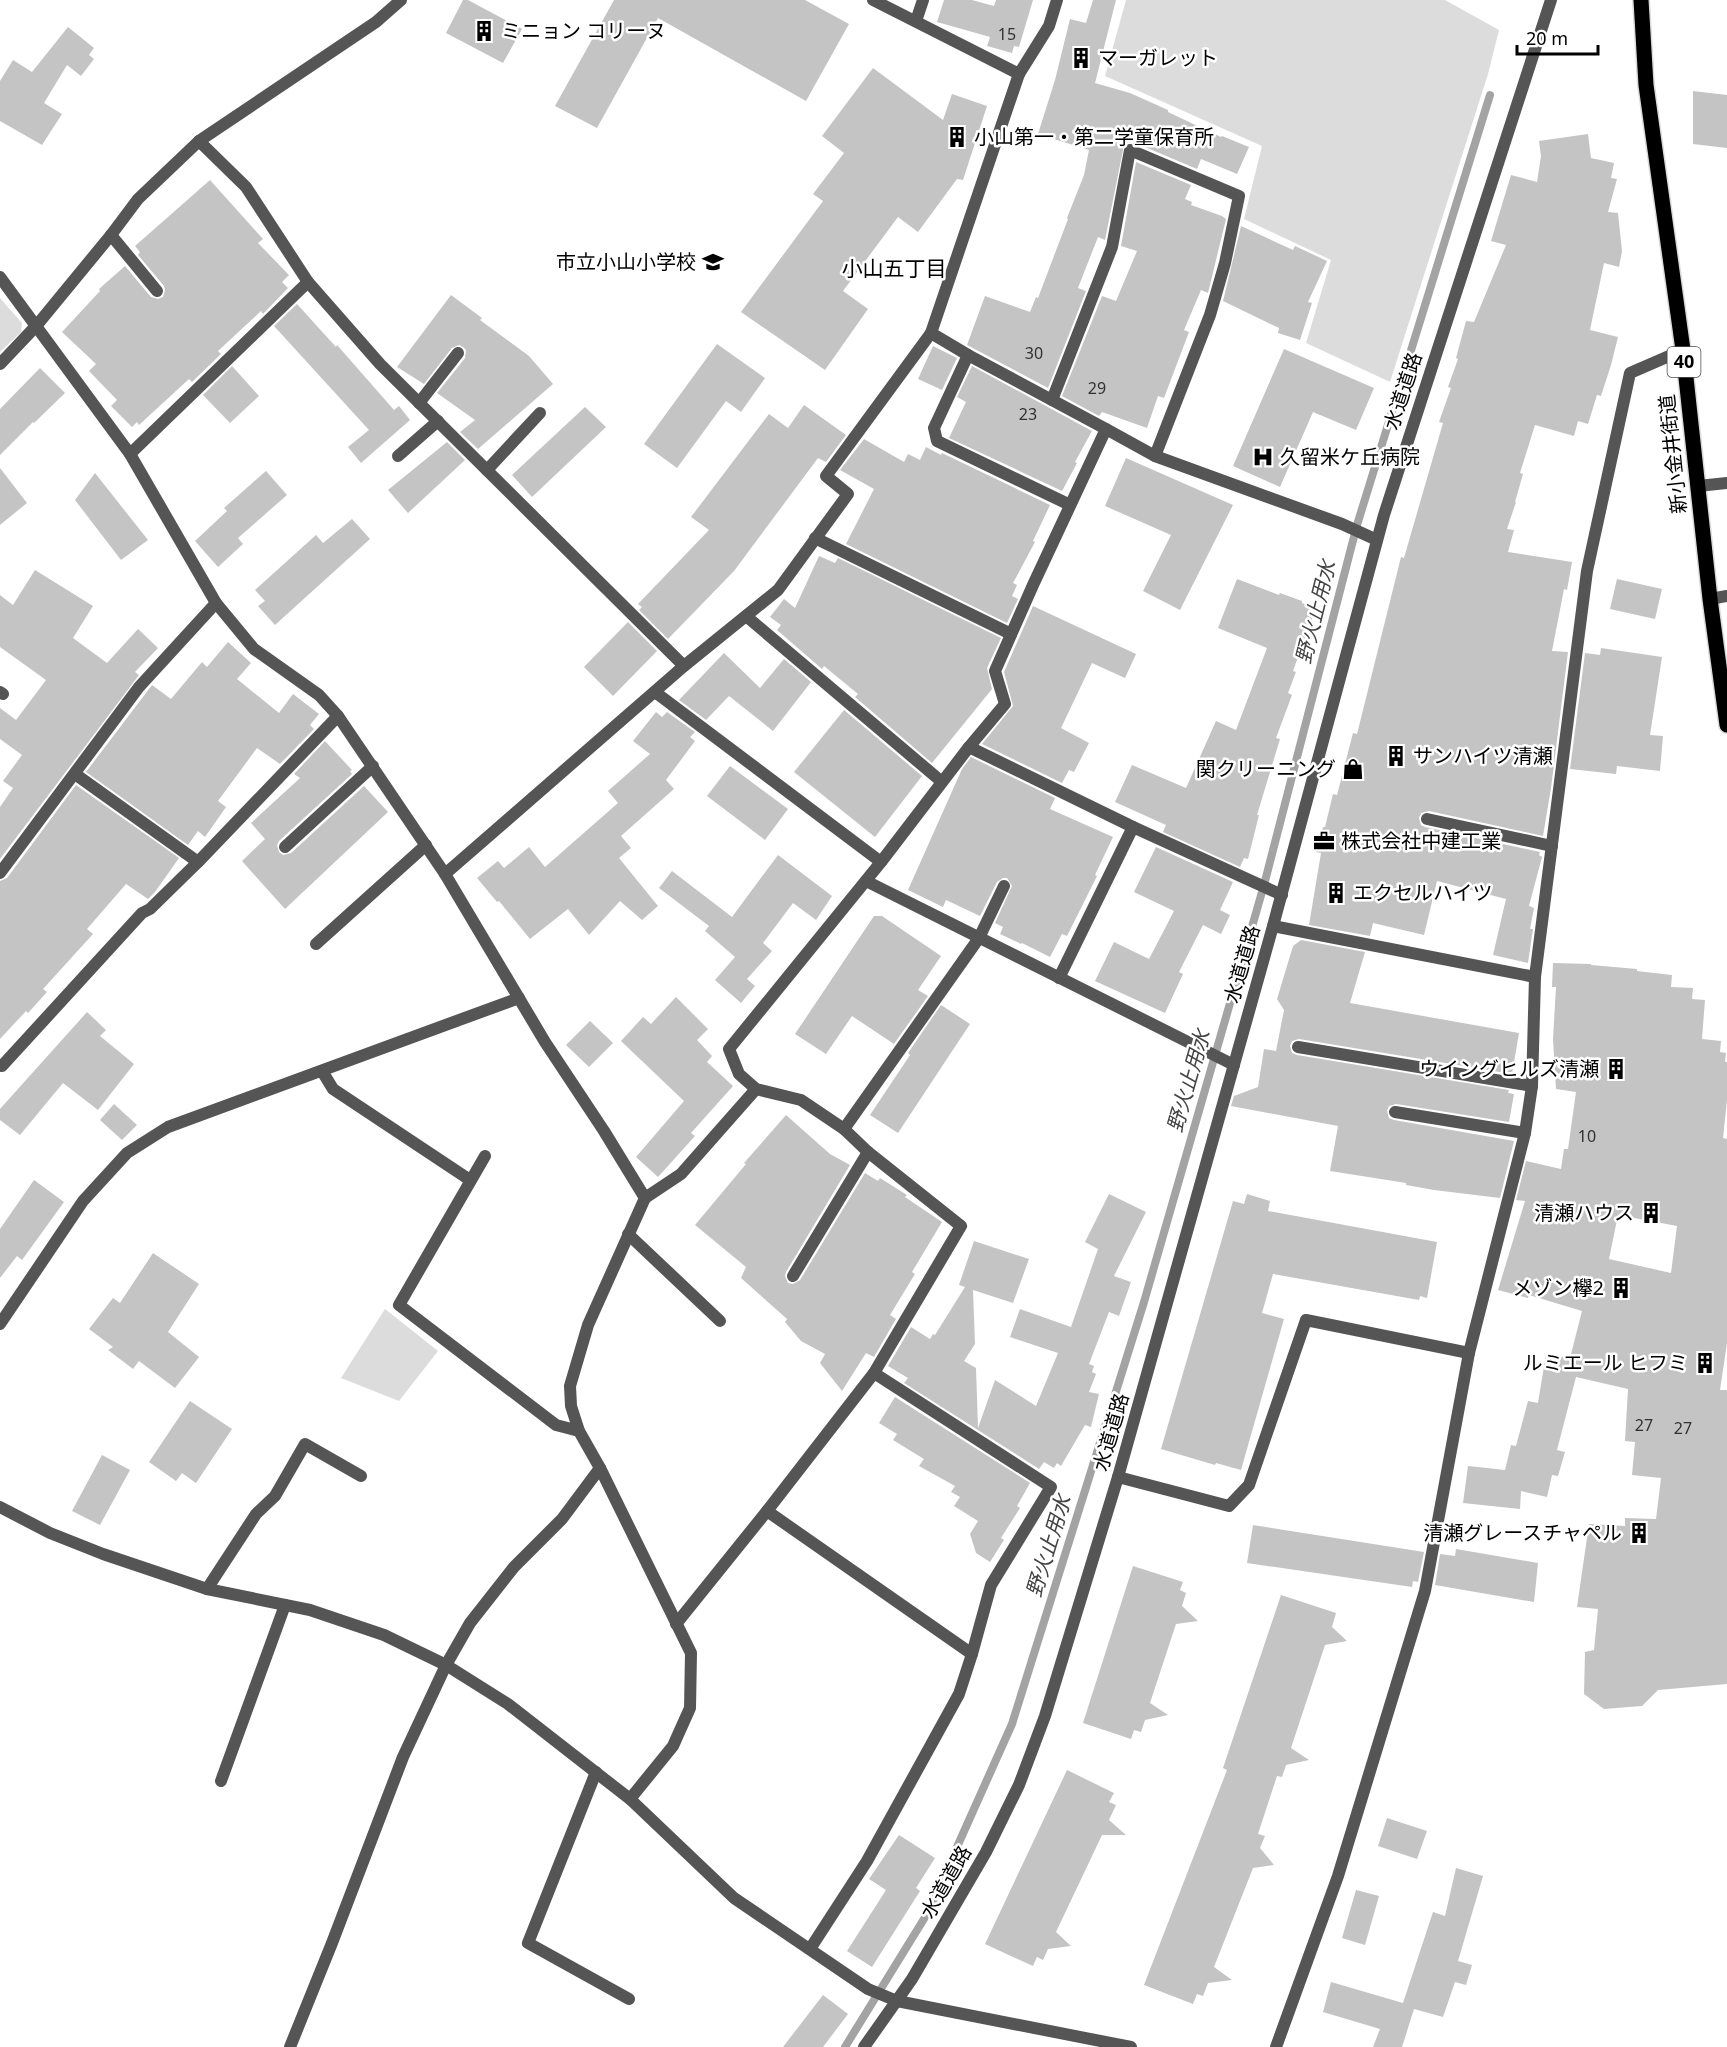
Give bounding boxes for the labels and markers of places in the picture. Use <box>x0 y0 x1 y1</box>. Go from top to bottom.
place label: ミニョン コリーヌ <box>501 17 666 44</box>
building icon: ミニョン コリーヌ <box>472 19 496 43</box>
place label: マーガレット <box>1098 44 1218 71</box>
building icon: マーガレット <box>1069 46 1093 70</box>
place label: 小山第一・第二学童保育所 <box>974 123 1214 150</box>
building icon: 小山第一・第二学童保育所 <box>945 125 969 149</box>
place label: 市立小山小学校 <box>556 248 696 275</box>
school or university icon: 市立小山小学校 <box>701 250 725 274</box>
place label: 久留米ケ丘病院 <box>1280 443 1420 470</box>
hospital icon: 久留米ケ丘病院 <box>1251 445 1275 469</box>
place label: サンハイツ清瀬 <box>1413 742 1553 769</box>
building icon: サンハイツ清瀬 <box>1384 744 1408 768</box>
place label: 関クリーニング <box>1196 755 1336 782</box>
shop icon: 関クリーニング <box>1341 757 1365 781</box>
place label: 株式会社中建工業 <box>1341 827 1501 854</box>
office icon: 株式会社中建工業 <box>1312 829 1336 853</box>
place label: エクセルハイツ <box>1353 879 1493 906</box>
building icon: エクセルハイツ <box>1324 881 1348 905</box>
place label: ウイングヒルズ清瀬 <box>1419 1055 1599 1082</box>
building icon: ウイングヒルズ清瀬 <box>1604 1057 1628 1081</box>
place label: 清瀬ハウス <box>1534 1199 1634 1226</box>
building icon: 清瀬ハウス <box>1639 1201 1663 1225</box>
place label: メゾン欅2 <box>1513 1274 1604 1301</box>
building icon: メゾン欅2 <box>1609 1276 1633 1300</box>
place label: ルミエール ヒフミ <box>1523 1349 1688 1376</box>
building icon: ルミエール ヒフミ <box>1693 1351 1717 1375</box>
place label: 清瀬グレースチャペル <box>1423 1519 1622 1546</box>
building icon: 清瀬グレースチャペル <box>1627 1521 1651 1545</box>

